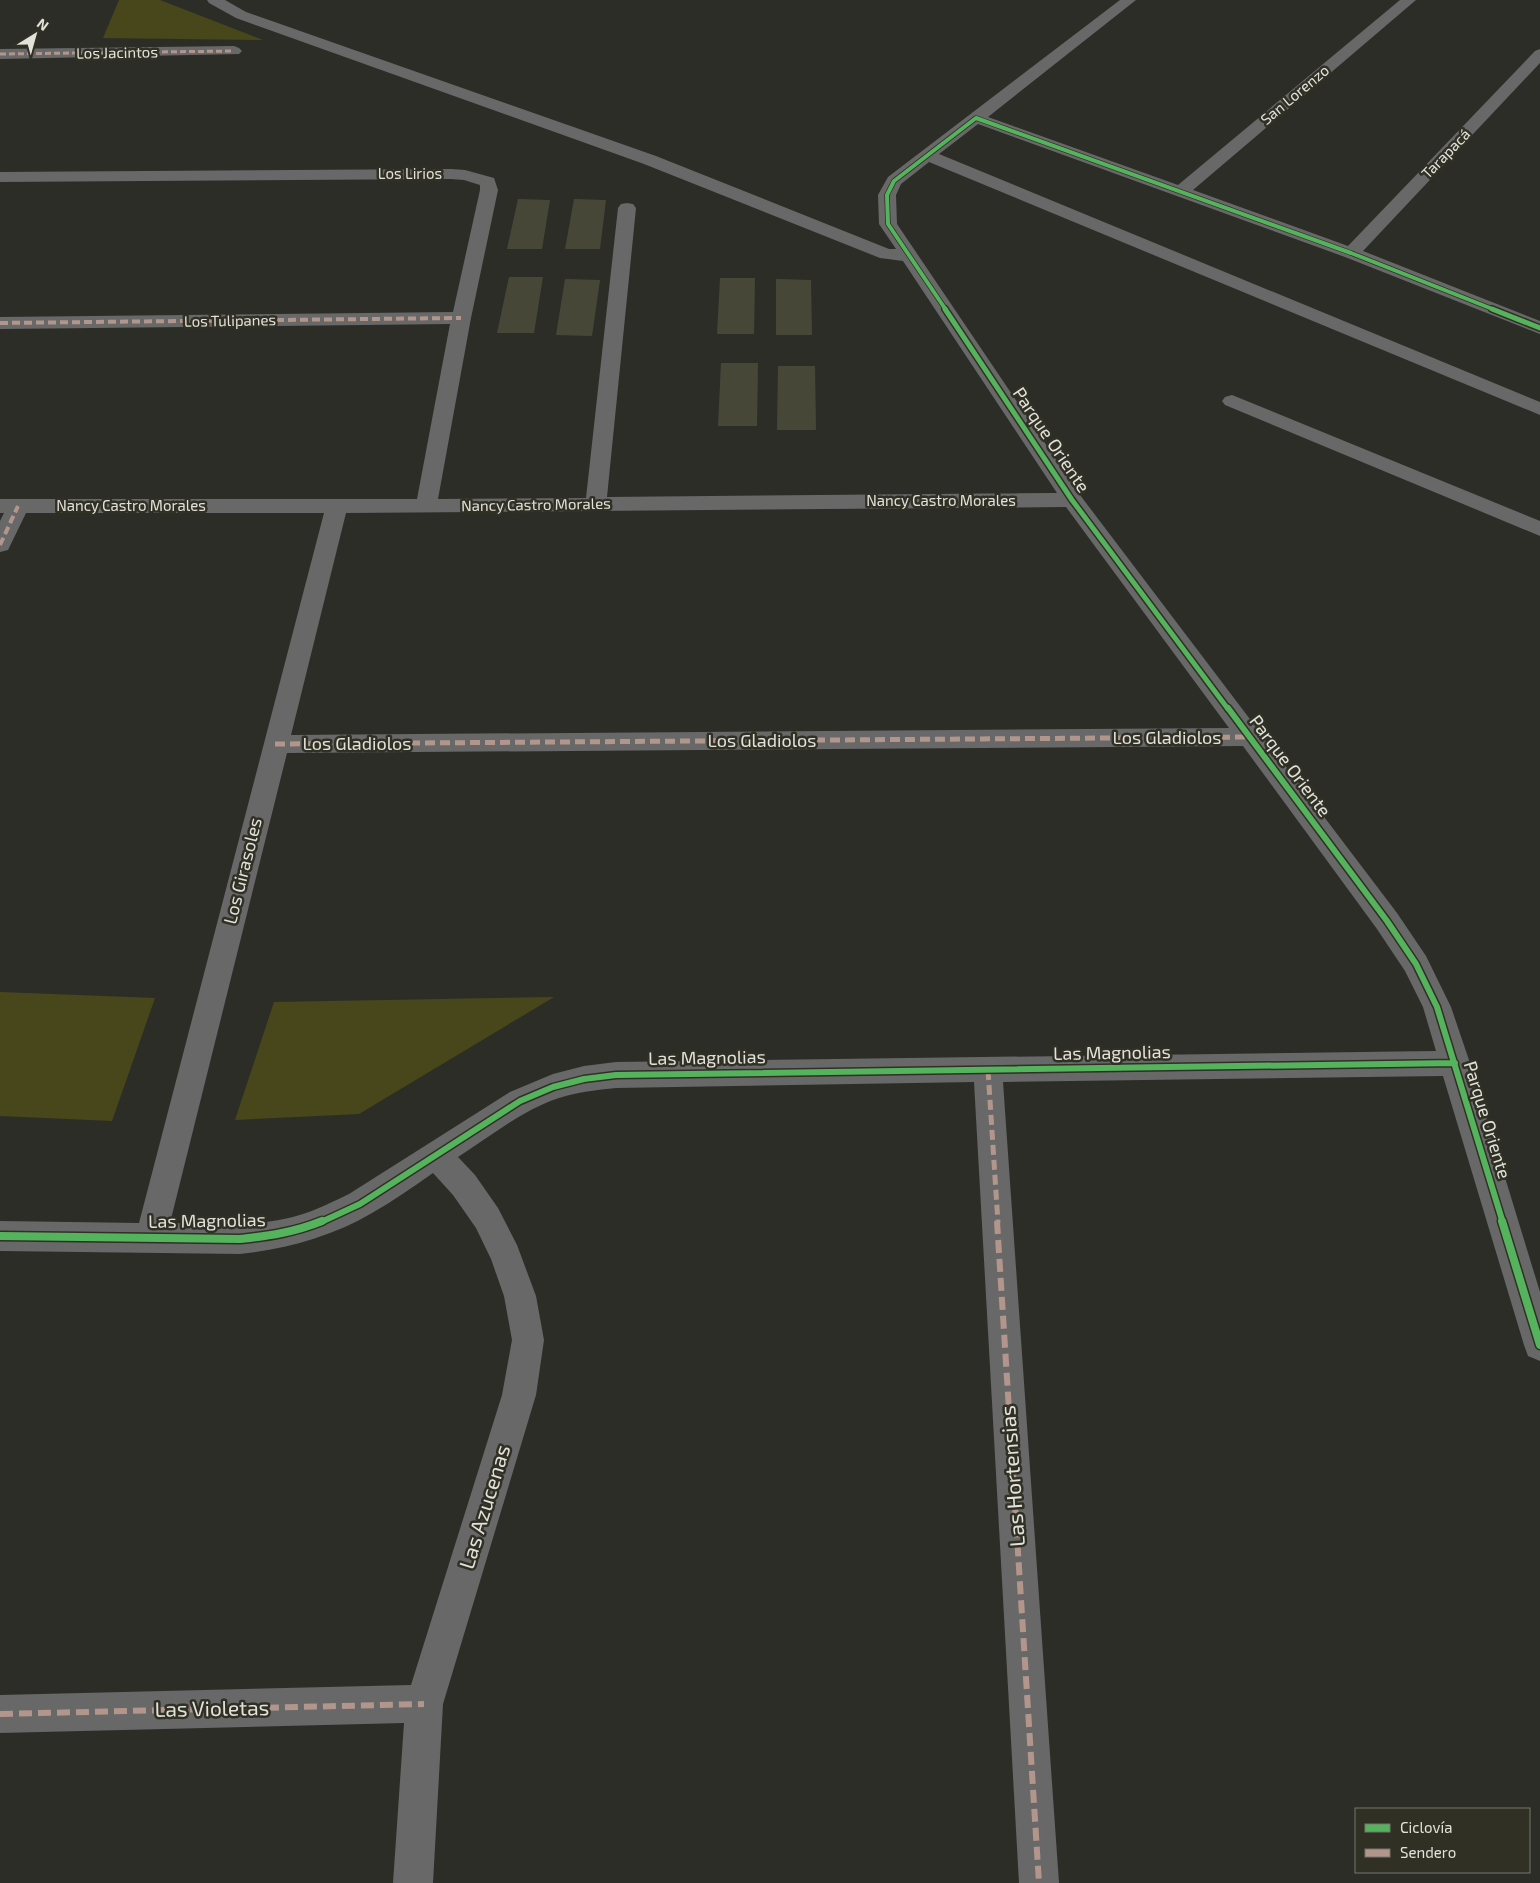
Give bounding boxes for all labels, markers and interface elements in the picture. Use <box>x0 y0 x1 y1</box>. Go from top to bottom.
north arrow <box>10 10 60 60</box>
text: N <box>34 14 52 34</box>
street label: Los Jacintos <box>76 42 158 62</box>
street label: San Lorenzo <box>1257 60 1332 128</box>
street label: Tarapacá <box>1417 125 1473 182</box>
street label: Los Lirios <box>378 164 442 182</box>
street label: Los Tulipanes <box>184 310 276 330</box>
street label: Parque Oriente <box>1009 383 1095 496</box>
street label: Nancy Castro Morales <box>866 491 1016 509</box>
street label: Nancy Castro Morales <box>461 494 611 514</box>
street label: Nancy Castro Morales <box>56 496 206 514</box>
street label: Parque Oriente <box>1245 710 1336 821</box>
street label: Los Gladiolos <box>1113 726 1221 748</box>
street label: Los Gladiolos <box>708 729 816 751</box>
street label: Los Gladiolos <box>303 732 411 754</box>
street label: Los Girasoles <box>218 815 266 926</box>
street label: Las Magnolias <box>1053 1040 1171 1064</box>
street label: Las Magnolias <box>648 1045 766 1069</box>
street label: Parque Oriente <box>1460 1058 1516 1181</box>
street label: Las Magnolias <box>148 1208 266 1232</box>
street label: Las Hortensias <box>994 1405 1029 1548</box>
street label: Las Azucenas <box>453 1441 514 1572</box>
street label: Las Violetas <box>154 1694 270 1721</box>
legend <box>1355 1808 1530 1873</box>
text: Ciclovía <box>1400 1818 1452 1836</box>
text: Sendero <box>1400 1843 1456 1861</box>

